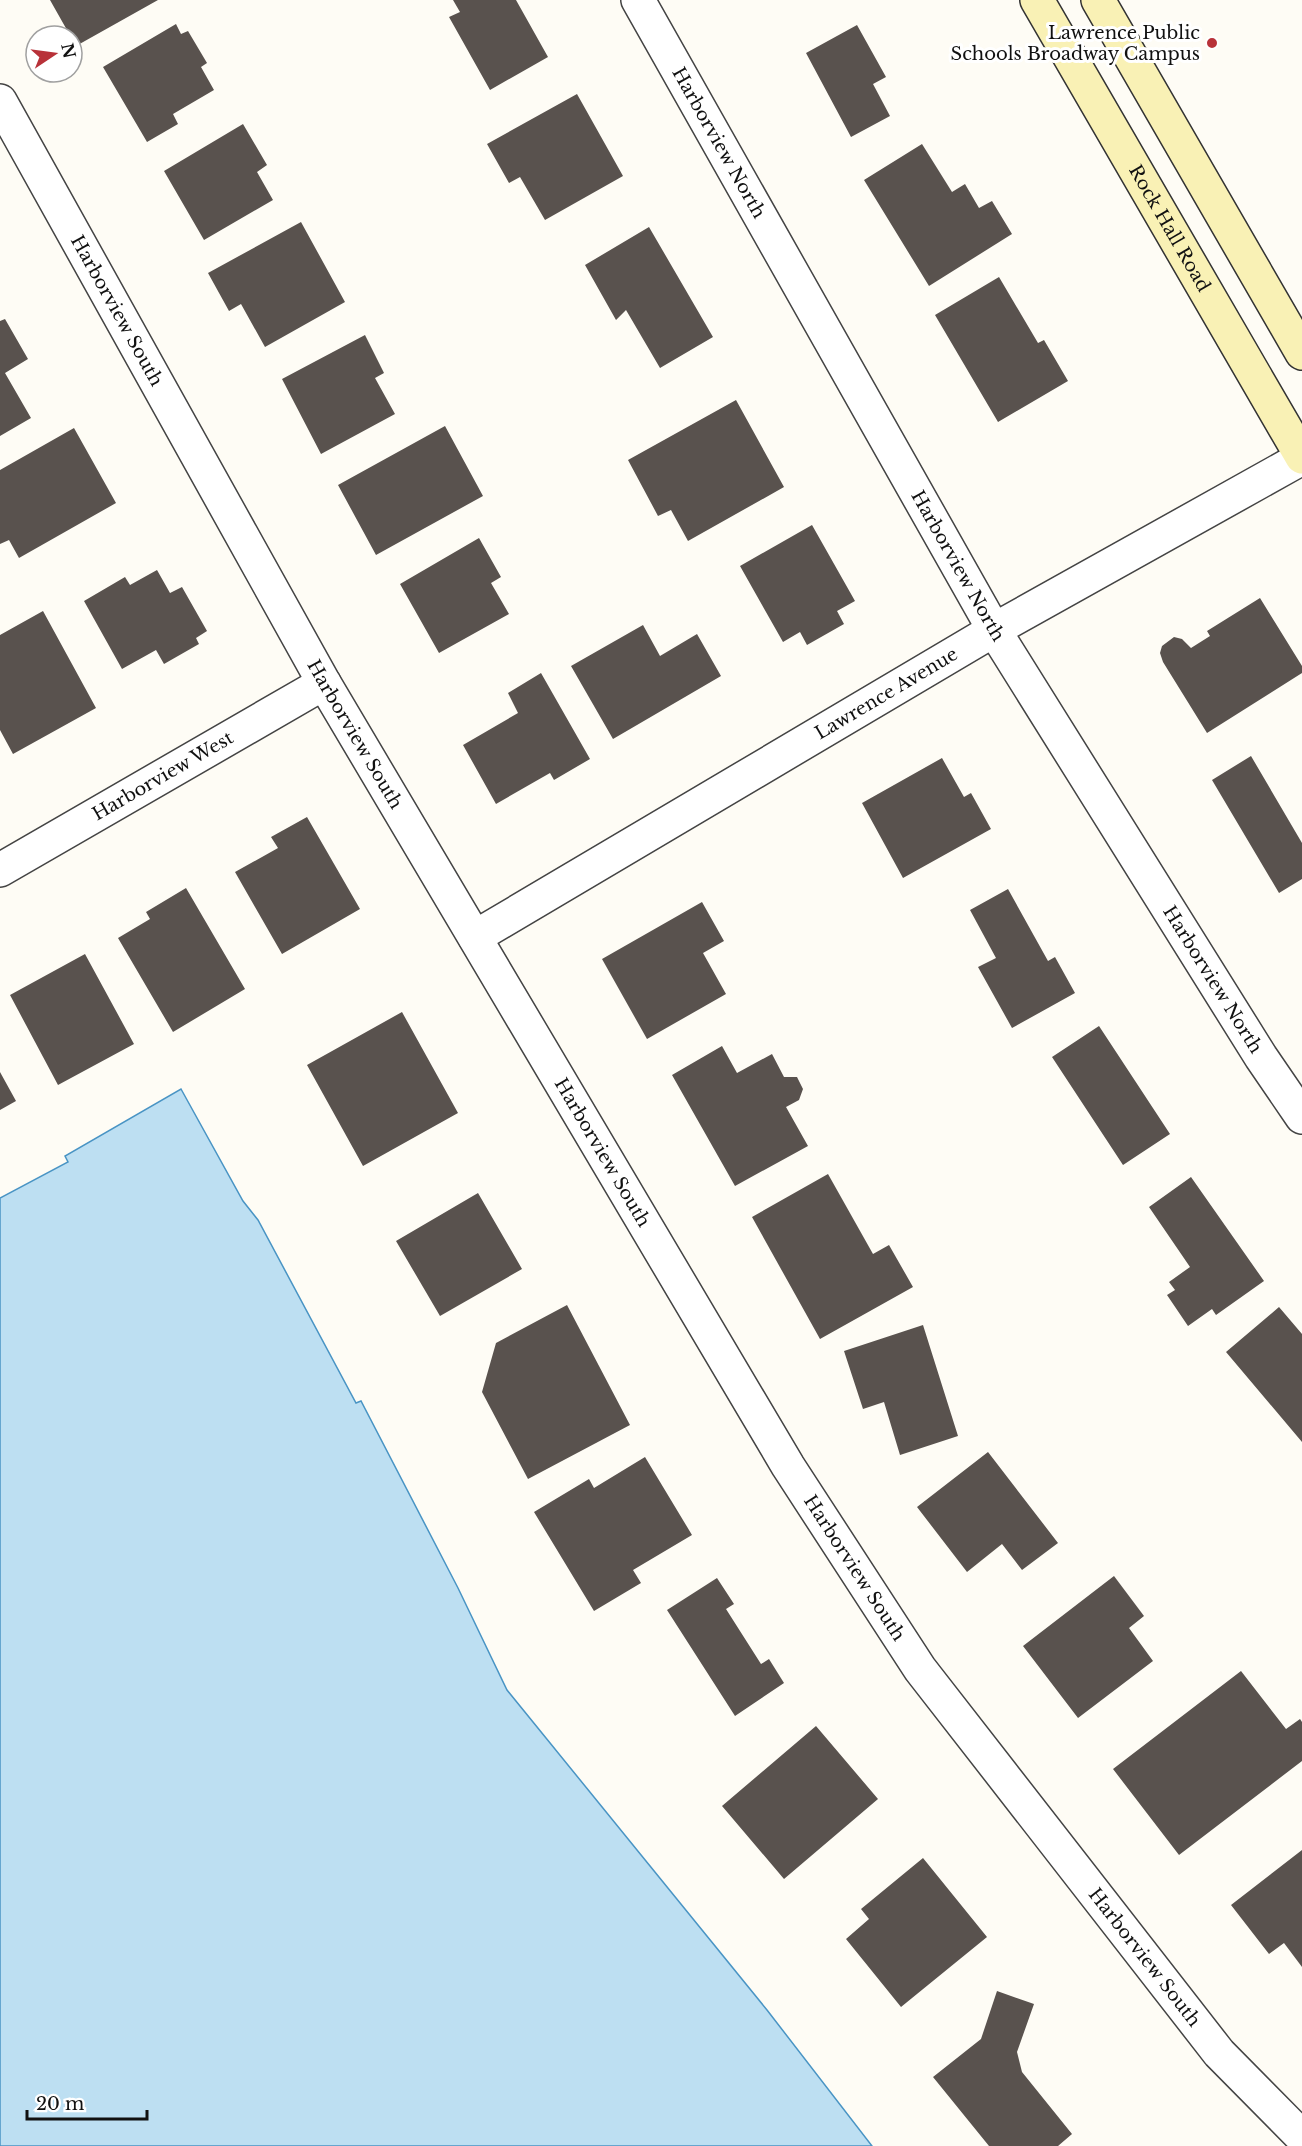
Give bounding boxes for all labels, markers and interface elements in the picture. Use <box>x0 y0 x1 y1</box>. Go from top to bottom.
place label: Lawrence Public Schools Broadway Campus <box>951 22 1200 65</box>
north arrow <box>24 24 84 84</box>
marker: Lawrence Public Schools Broadway Campus <box>1205 36 1219 50</box>
text: N <box>57 41 80 60</box>
street label: Harborview North <box>667 63 770 222</box>
street label: Rock Hall Road <box>1124 161 1215 296</box>
street label: Harborview South <box>66 231 168 390</box>
street label: Harborview North <box>906 487 1009 645</box>
street label: Lawrence Avenue <box>811 643 962 744</box>
street label: Harborview South <box>302 656 407 813</box>
street label: Harborview West <box>88 727 237 825</box>
street label: Harborview North <box>1158 902 1267 1058</box>
street label: Harborview South <box>550 1074 655 1231</box>
street label: Harborview South <box>799 1491 910 1645</box>
street label: Harborview South <box>1084 1884 1205 2031</box>
scale bar <box>27 2083 147 2121</box>
text: 20 m <box>36 2093 84 2115</box>

